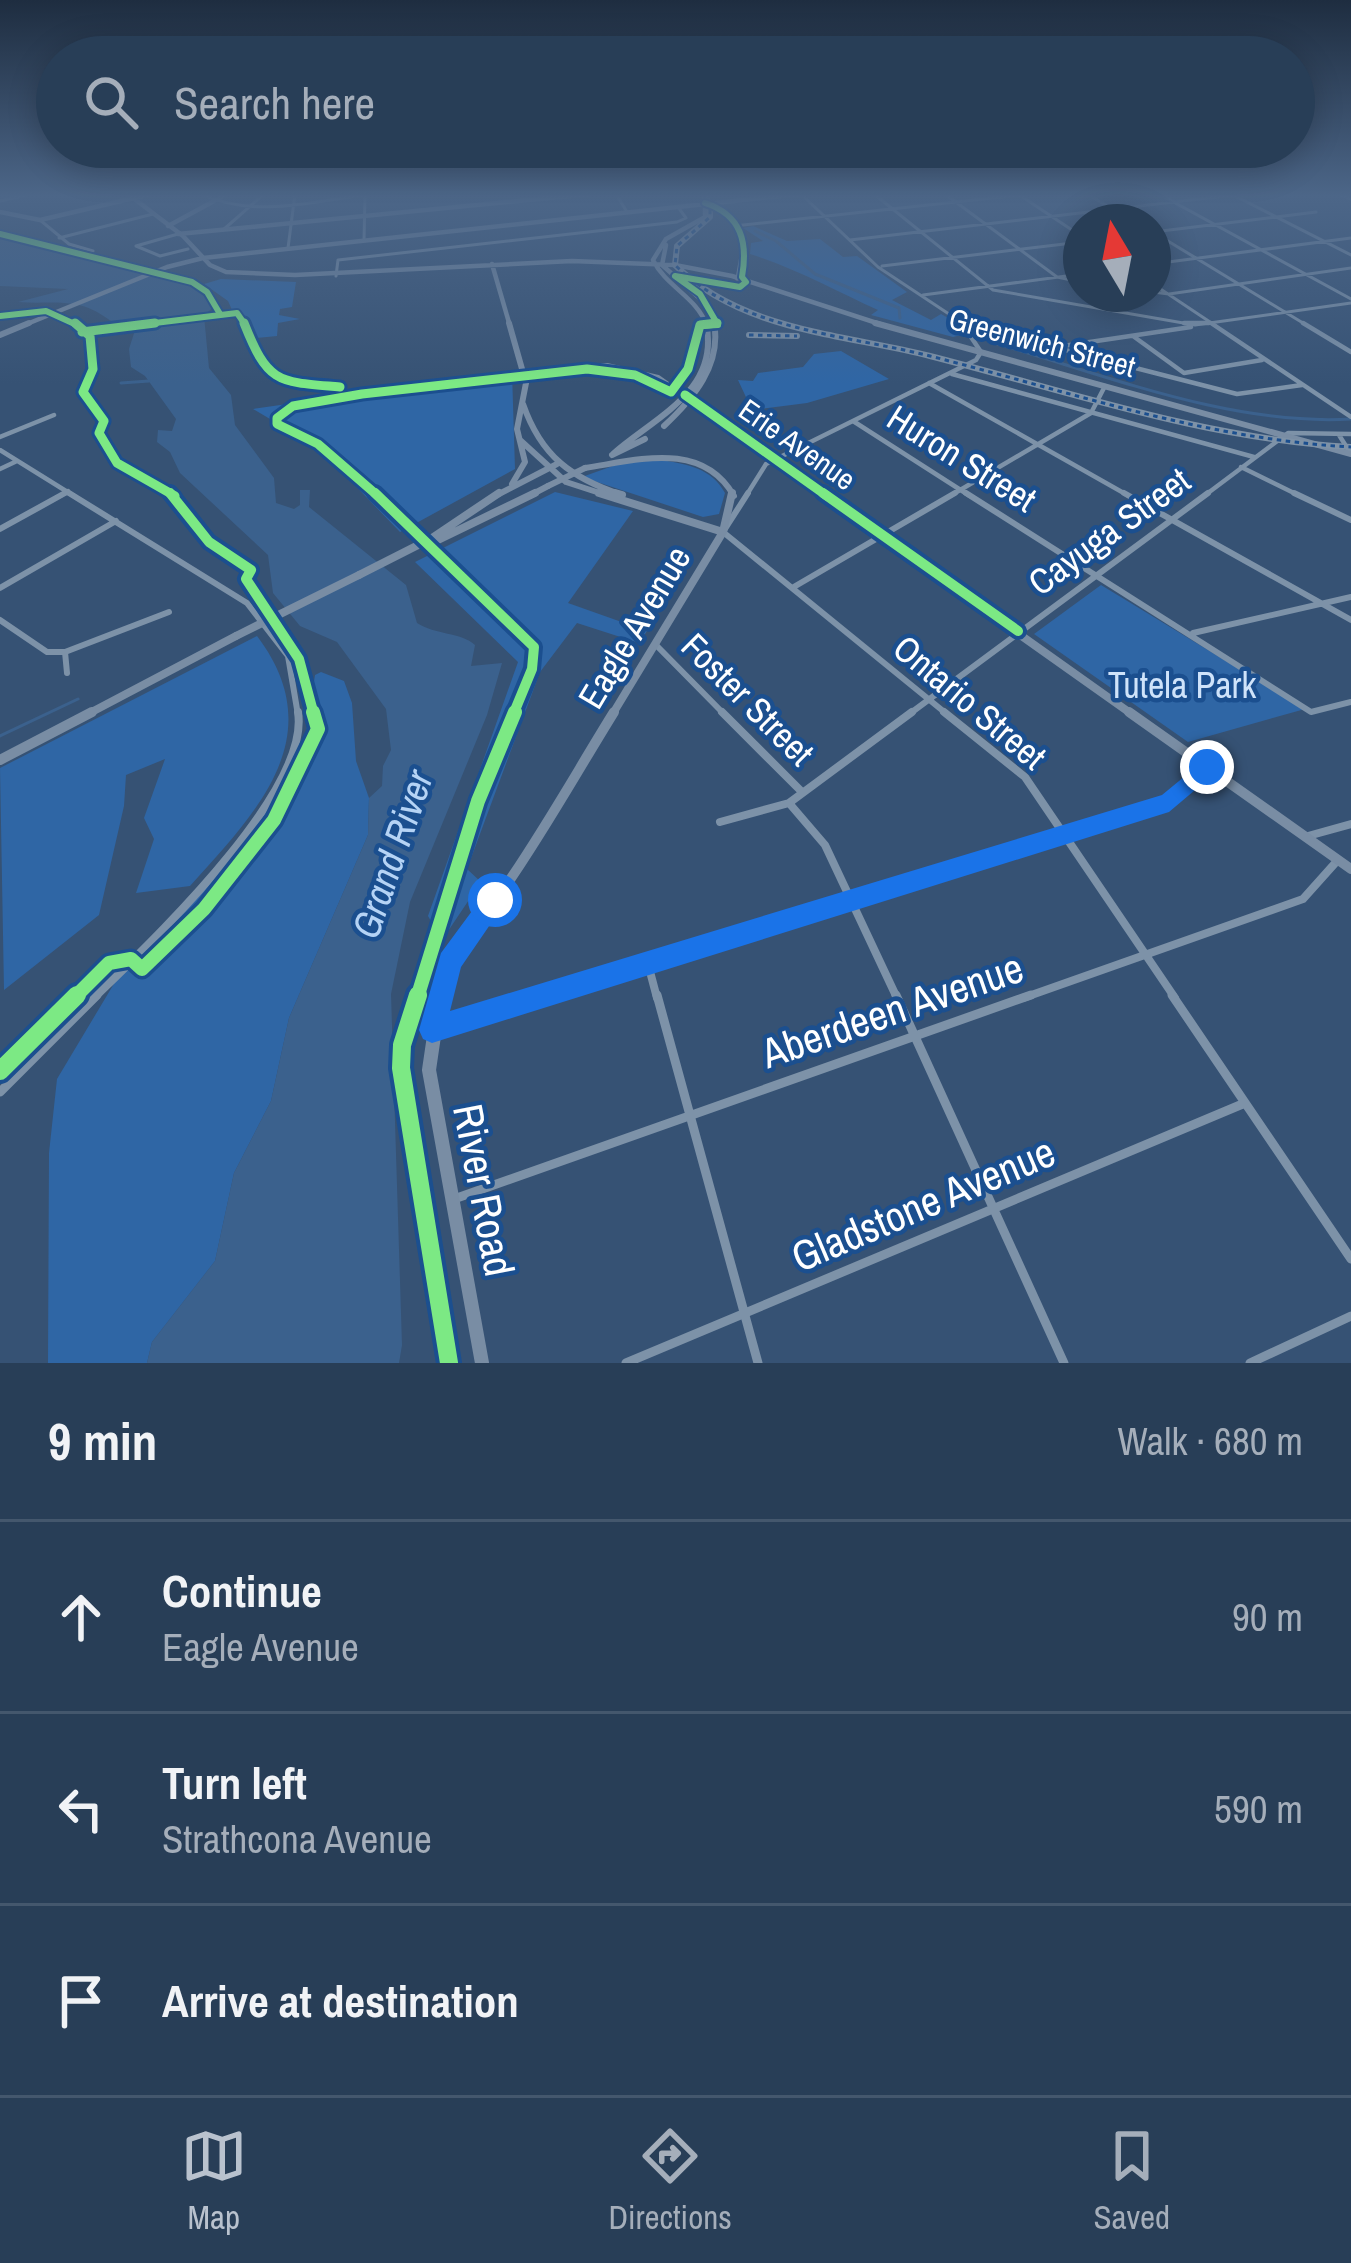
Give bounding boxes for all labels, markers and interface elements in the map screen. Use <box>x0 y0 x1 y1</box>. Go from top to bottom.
search box <box>36 36 1315 168</box>
icon: search <box>78 69 144 135</box>
text: Search here <box>174 72 375 133</box>
north arrow <box>1063 204 1171 312</box>
street label: Greenwich Street <box>945 298 1140 386</box>
street label: Erie Avenue <box>731 389 864 499</box>
street label: Huron Street <box>878 393 1046 523</box>
street label: Cayuga Street <box>1019 456 1199 606</box>
street label: Eagle Avenue <box>567 537 701 717</box>
street label: Foster Street <box>671 622 825 776</box>
street label: Ontario Street <box>884 624 1056 780</box>
park label: Tutela Park <box>1108 661 1256 709</box>
route end <box>1180 740 1234 794</box>
water label: Grand River <box>339 762 445 945</box>
route start <box>468 873 522 927</box>
street label: Aberdeen Avenue <box>753 939 1030 1081</box>
street label: River Road <box>440 1099 528 1281</box>
street label: Gladstone Avenue <box>783 1123 1063 1285</box>
text: 9 min <box>48 1407 157 1476</box>
text: Walk · 680 m <box>1118 1415 1303 1467</box>
text: Continue <box>162 1560 322 1621</box>
icon: ahead <box>48 1584 114 1650</box>
text: 90 m <box>1232 1591 1303 1643</box>
text: Eagle Avenue <box>162 1621 359 1673</box>
text: Turn left <box>162 1752 307 1813</box>
icon: left <box>48 1776 114 1842</box>
text: 590 m <box>1214 1783 1303 1835</box>
text: Strathcona Avenue <box>162 1813 432 1865</box>
icon: arrive <box>48 1968 114 2034</box>
text: Arrive at destination <box>162 1970 519 2031</box>
tab: Map <box>181 2123 247 2239</box>
tab: Directions <box>608 2123 732 2239</box>
tab: Saved <box>1093 2123 1170 2239</box>

